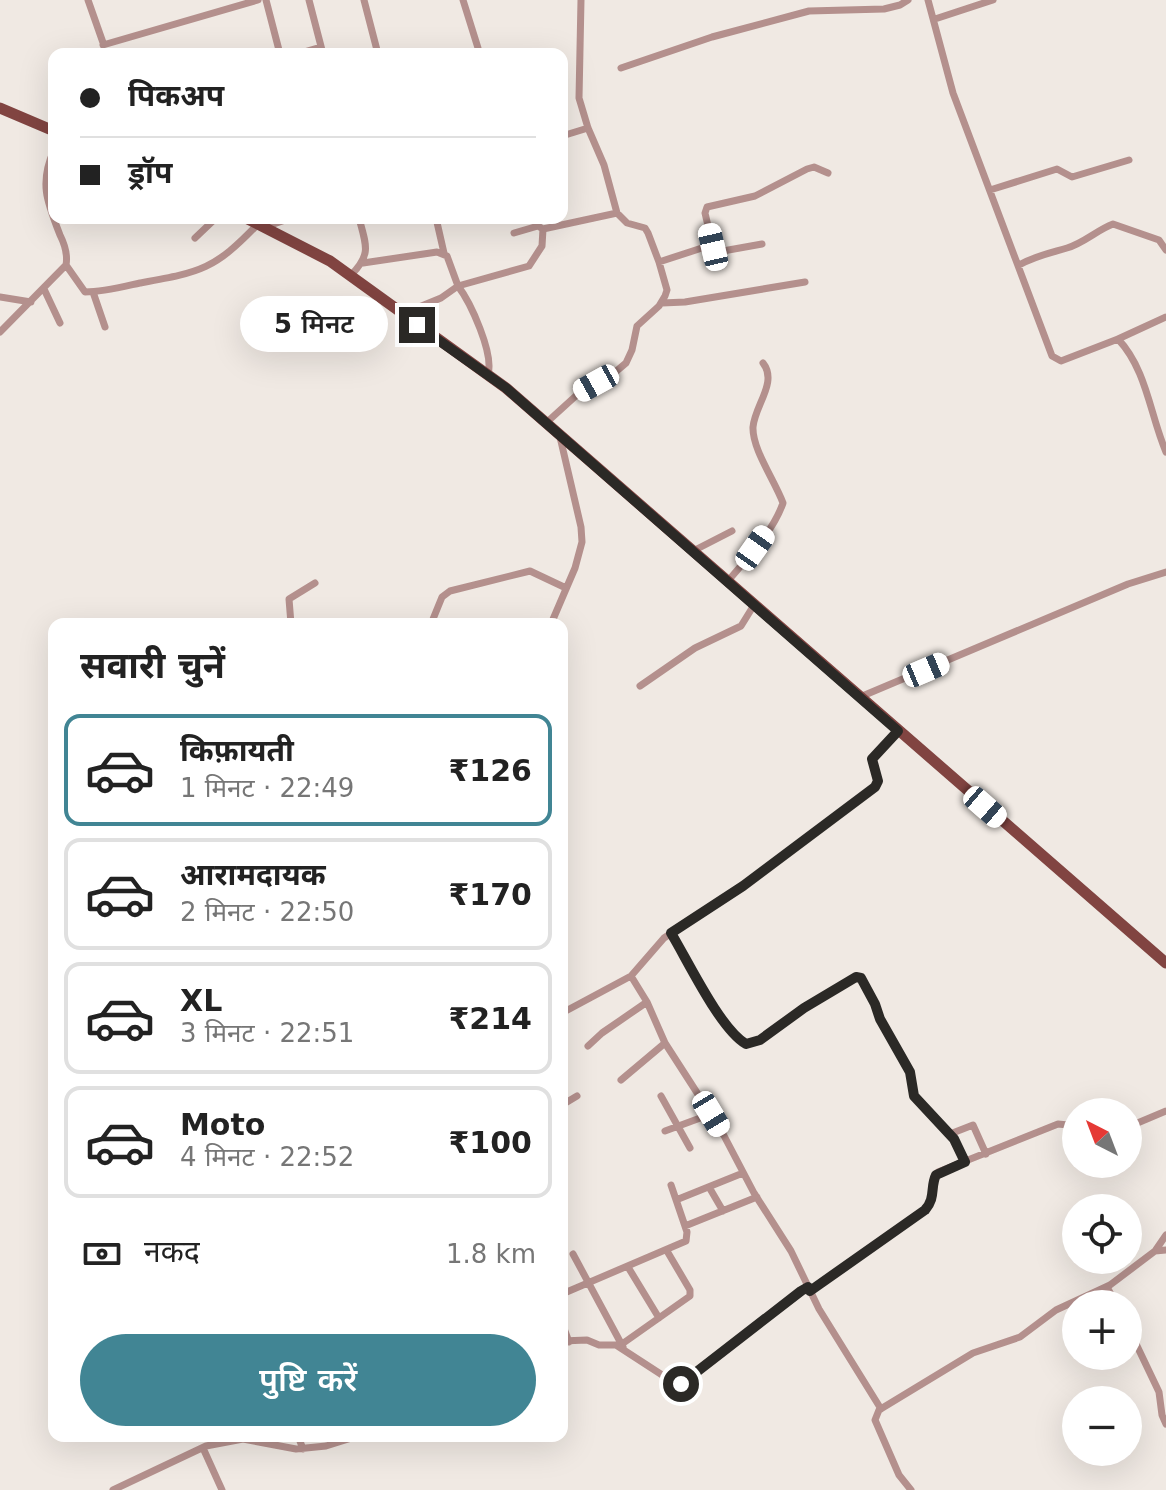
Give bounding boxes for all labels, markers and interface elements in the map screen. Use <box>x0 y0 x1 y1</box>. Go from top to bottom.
text: पिकअप <box>128 78 224 113</box>
text: ड्रॉप <box>128 155 172 190</box>
car <box>696 221 730 273</box>
callout: 5 मिनट <box>241 297 389 353</box>
route end <box>399 307 435 343</box>
text: 5 मिनट <box>274 309 354 339</box>
car <box>569 361 623 405</box>
car <box>731 521 779 575</box>
text: सवारी चुनें <box>80 645 225 686</box>
car <box>899 650 953 690</box>
text: किफ़ायती <box>180 733 294 768</box>
icon: car <box>84 734 156 806</box>
text: ₹126 <box>449 753 532 788</box>
text: 1 मिनट · 22:49 <box>180 773 354 803</box>
car <box>959 782 1011 832</box>
text: आरामदायक <box>180 857 326 892</box>
icon: car <box>84 858 156 930</box>
text: ₹170 <box>449 877 532 912</box>
text: 2 मिनट · 22:50 <box>180 897 354 927</box>
icon: car <box>84 982 156 1054</box>
text: XL <box>180 983 222 1018</box>
text: ₹214 <box>449 1001 532 1036</box>
text: 3 मिनट · 22:51 <box>180 1018 354 1048</box>
car <box>688 1087 734 1141</box>
north arrow <box>1062 1098 1142 1178</box>
map controls <box>1062 1098 1142 1466</box>
icon: car <box>84 1106 156 1178</box>
text: Moto <box>180 1107 265 1142</box>
text: ₹100 <box>449 1125 532 1160</box>
text: 4 मिनट · 22:52 <box>180 1142 354 1172</box>
button: locate <box>1062 1194 1142 1274</box>
icon: cash <box>80 1232 124 1276</box>
text: नकद <box>144 1234 200 1269</box>
text: 1.8 km <box>446 1239 536 1269</box>
button: + <box>1062 1290 1142 1370</box>
button: पुष्टि करें <box>80 1334 536 1426</box>
route start <box>663 1366 699 1402</box>
button: − <box>1062 1386 1142 1466</box>

